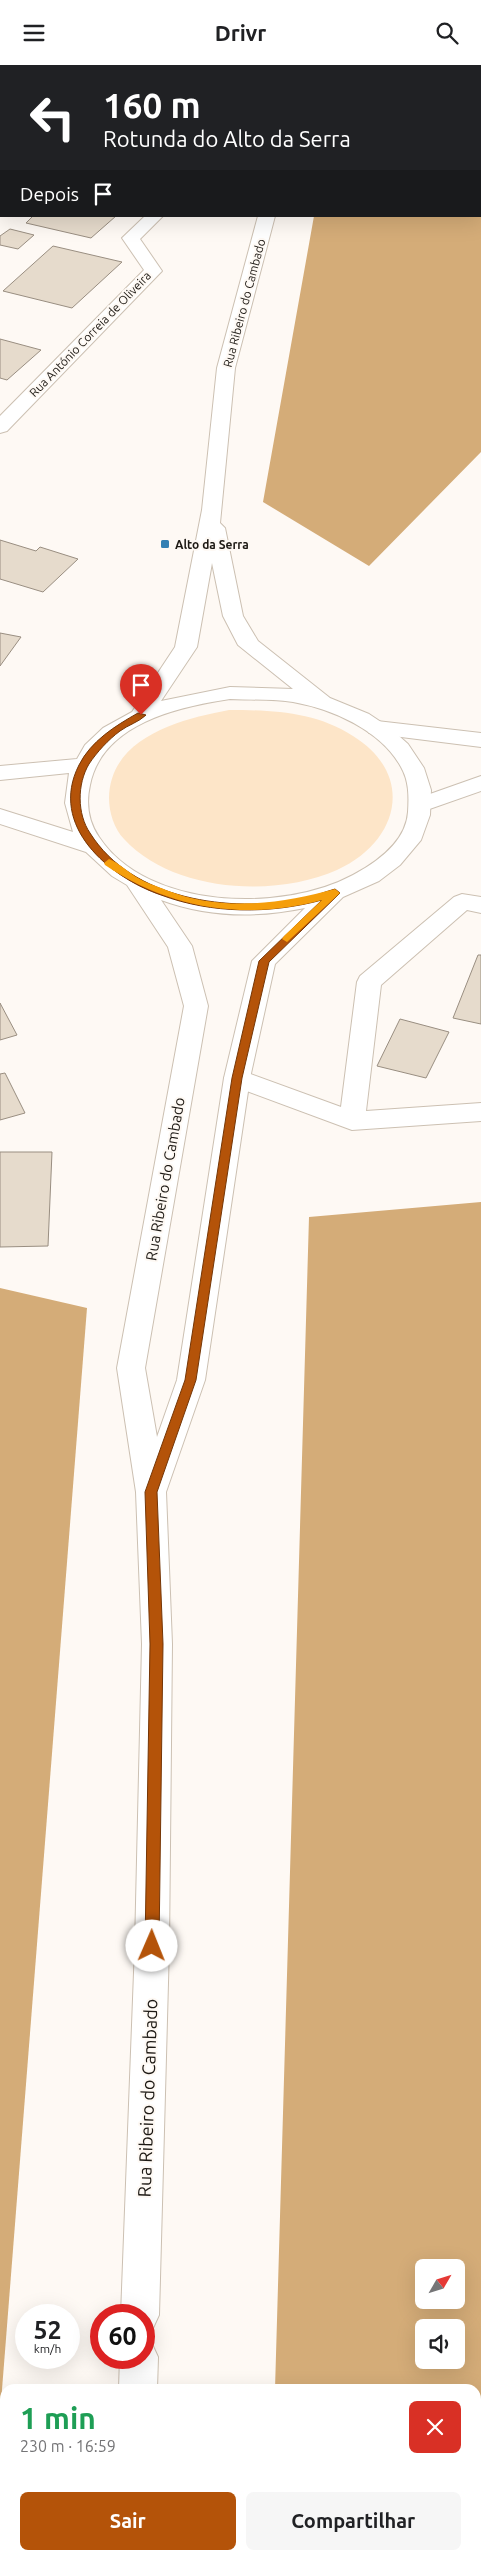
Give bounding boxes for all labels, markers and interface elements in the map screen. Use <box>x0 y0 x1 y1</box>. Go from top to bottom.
icon: menu <box>20 19 48 47</box>
icon: search <box>433 19 461 47</box>
text: Drivr <box>215 20 266 45</box>
icon: left <box>20 85 85 150</box>
text: 160 m <box>103 85 201 125</box>
text: Rotunda do Alto da Serra <box>103 126 351 151</box>
icon: arrive <box>89 180 117 208</box>
text: Depois <box>20 183 79 205</box>
street label: Rua Ribeiro do Cambado <box>221 237 267 369</box>
street label: Rua António Correia de Oliveira <box>27 269 153 399</box>
marker: Alto da Serra <box>159 538 171 550</box>
place label: Alto da Serra <box>175 538 249 551</box>
pin <box>120 664 162 715</box>
icon: arrive <box>127 671 155 699</box>
street label: Rua Ribeiro do Cambado <box>142 1096 188 1262</box>
position arrow <box>125 1919 177 1971</box>
street label: Rua Ribeiro do Cambado <box>134 1998 160 2198</box>
north arrow <box>415 2259 465 2309</box>
map controls <box>415 2259 465 2369</box>
speed limit sign: 60 <box>90 2304 155 2369</box>
text: 52 <box>33 2316 62 2344</box>
button: sound <box>415 2319 465 2369</box>
text: km/h <box>34 2342 61 2355</box>
text: 1 min <box>20 2401 96 2435</box>
button: close <box>409 2401 461 2453</box>
text: 230 m · 16:59 <box>20 2437 116 2455</box>
button: Sair <box>20 2492 236 2550</box>
button: Compartilhar <box>246 2492 461 2550</box>

